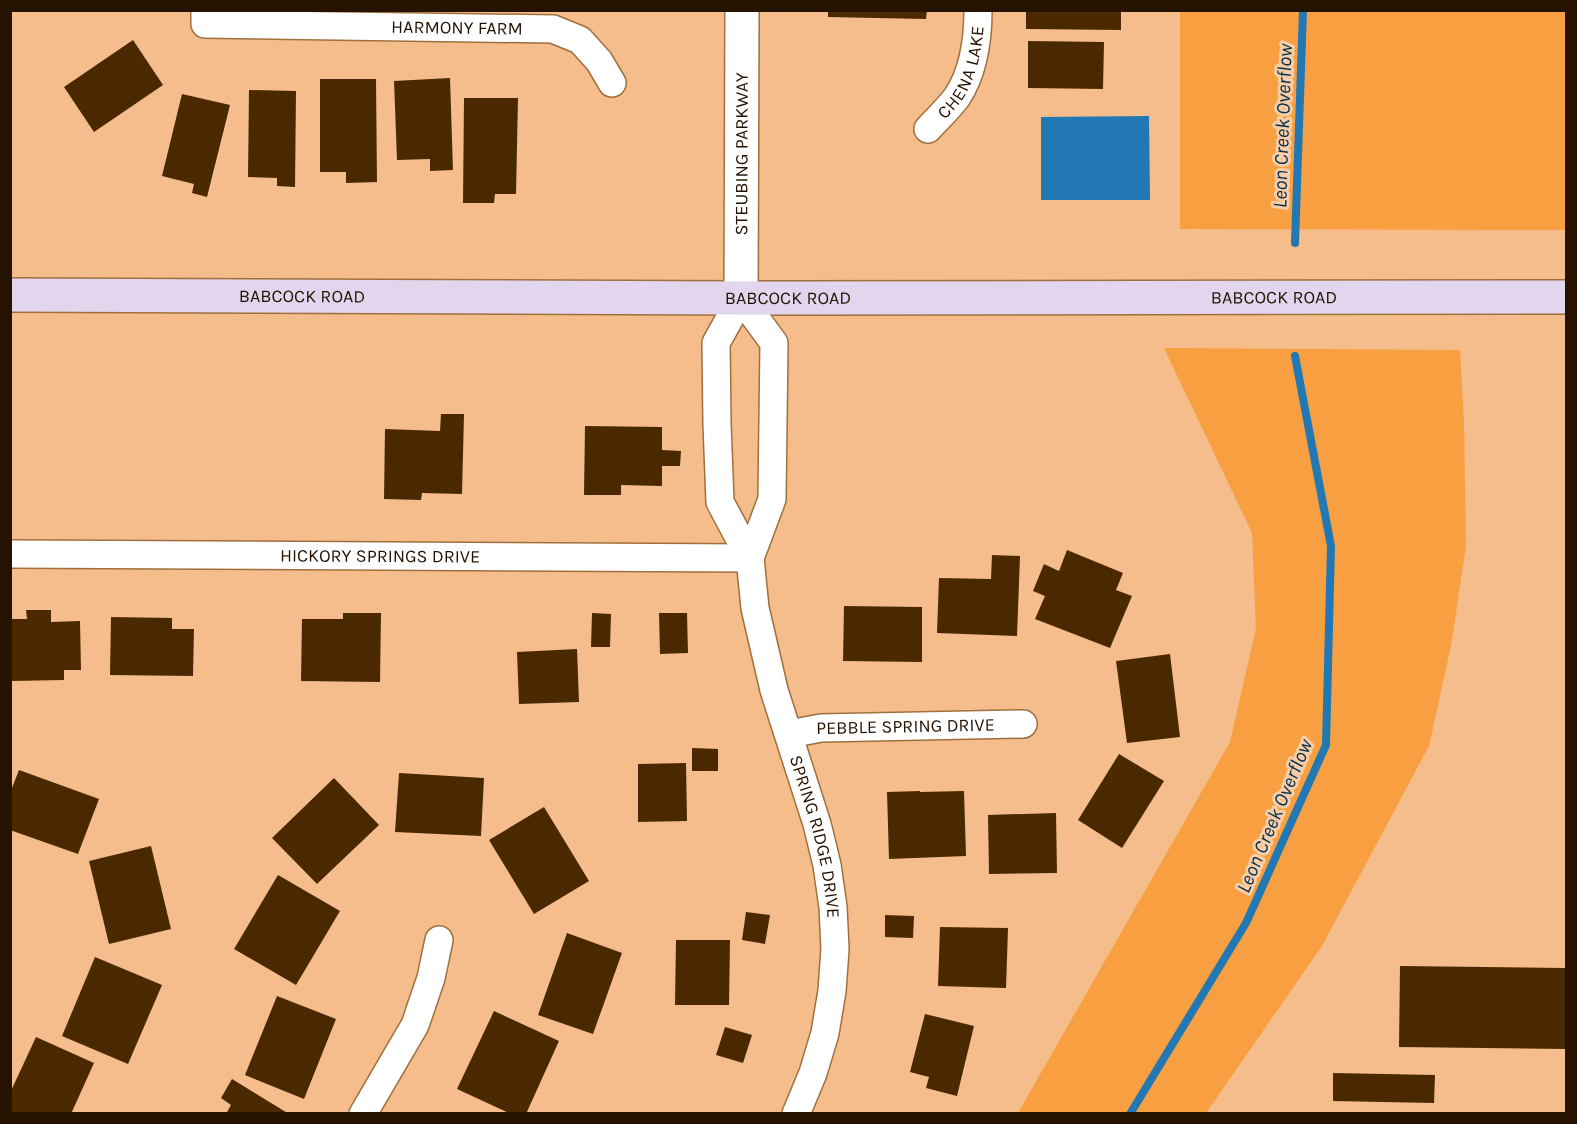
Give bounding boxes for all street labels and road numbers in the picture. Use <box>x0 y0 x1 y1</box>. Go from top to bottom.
street label: HARMONY FARM <box>391 16 523 40</box>
street label: CHENA LAKE <box>932 25 989 124</box>
street label: STEUBING PARKWAY <box>730 72 753 236</box>
street label: BABCOCK ROAD <box>239 285 365 307</box>
street label: BABCOCK ROAD <box>1211 286 1337 308</box>
street label: BABCOCK ROAD <box>725 287 851 309</box>
street label: HICKORY SPRINGS DRIVE <box>280 544 480 568</box>
street label: PEBBLE SPRING DRIVE <box>816 714 995 739</box>
street label: SPRING RIDGE DRIVE <box>785 752 845 919</box>

